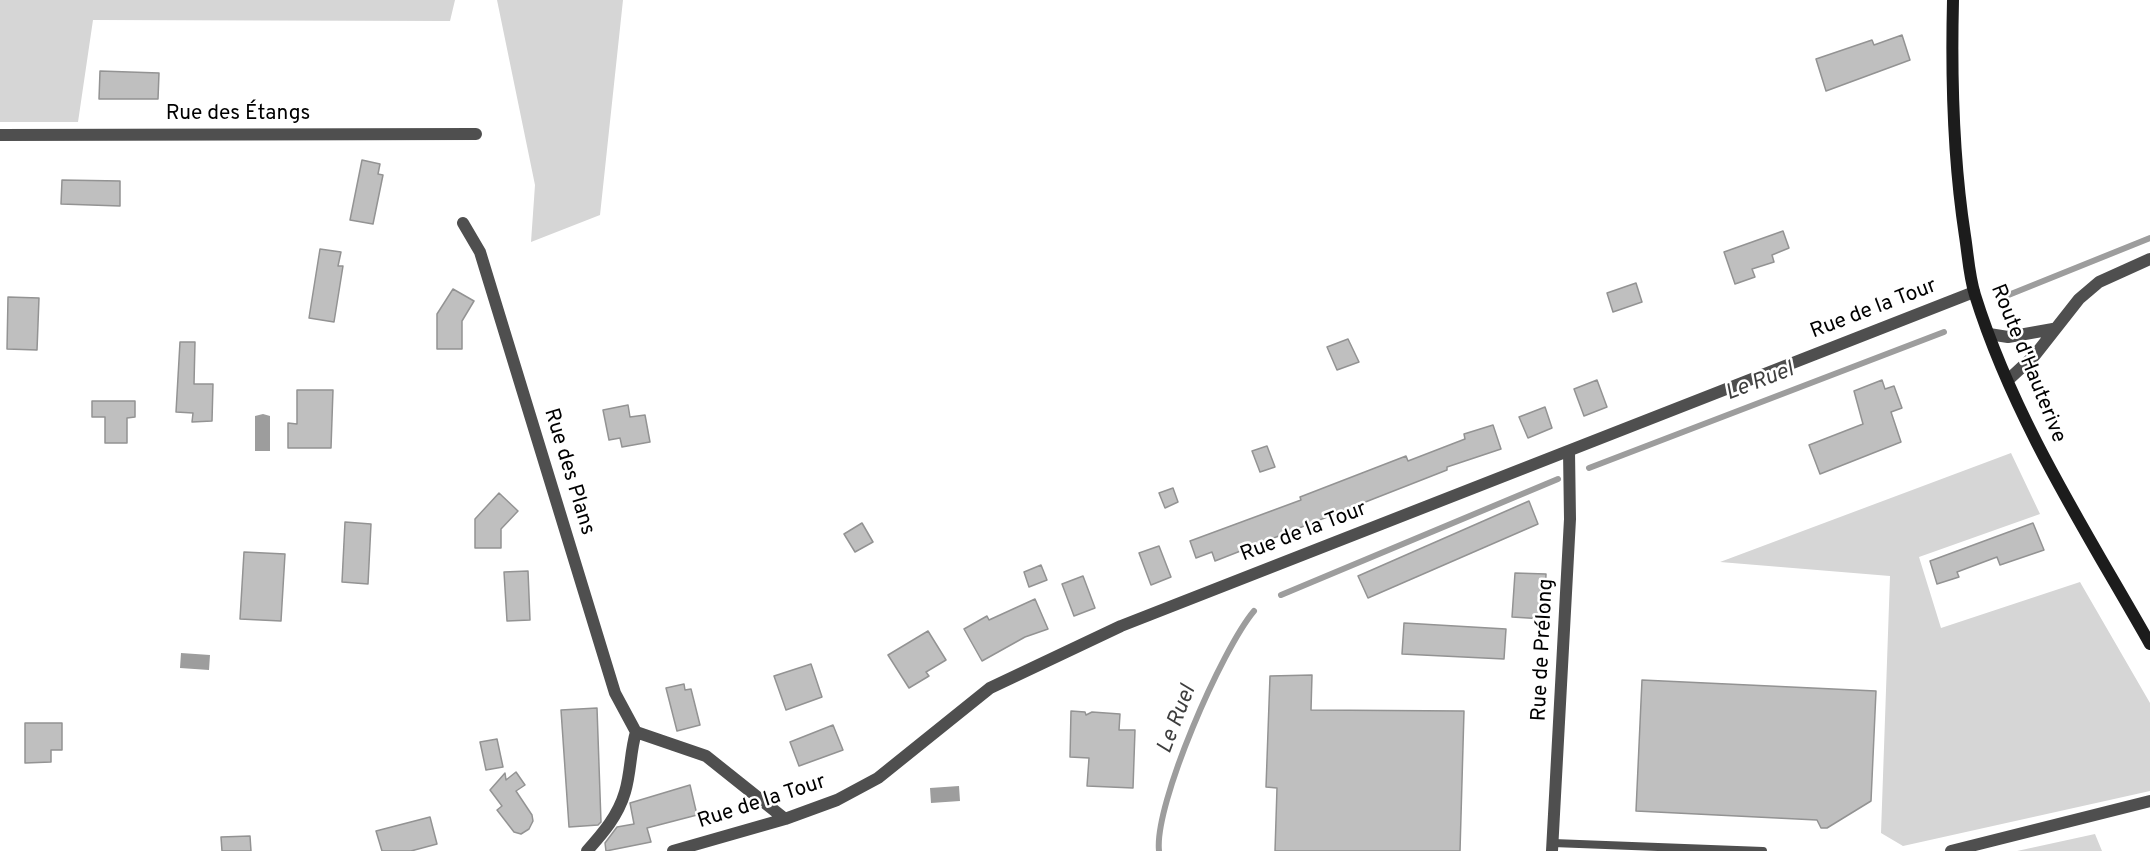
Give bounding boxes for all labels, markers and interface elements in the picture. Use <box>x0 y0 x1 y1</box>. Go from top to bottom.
street label: Rue des Étangs <box>166 102 310 128</box>
street label: Rue de la Tour <box>1807 274 1941 346</box>
street label: Route d'Hauterive <box>1984 281 2070 447</box>
water label: Le Ruel <box>1722 358 1798 408</box>
street label: Rue des Plans <box>537 406 599 538</box>
street label: Rue de la Tour <box>1237 497 1371 569</box>
street label: Rue de Prélong <box>1528 578 1560 722</box>
water label: Le Ruel <box>1153 682 1203 758</box>
street label: Rue de la Tour <box>695 770 829 836</box>

